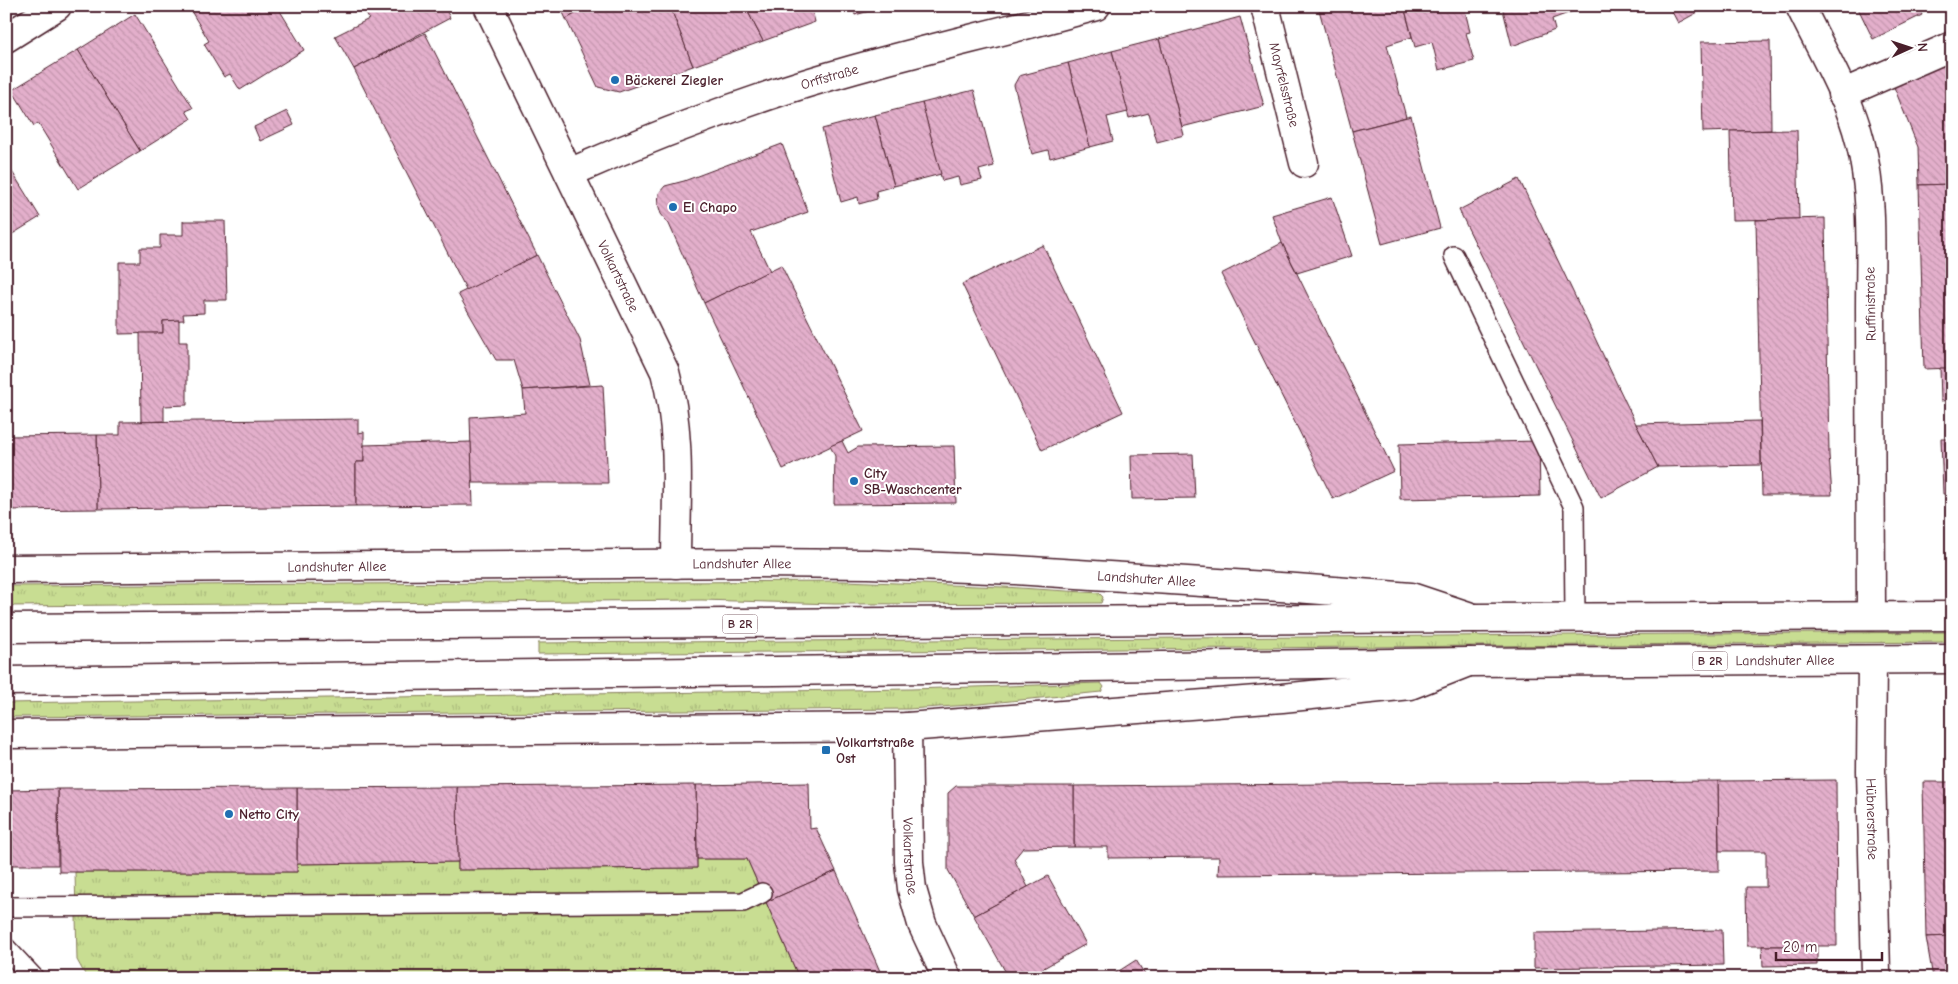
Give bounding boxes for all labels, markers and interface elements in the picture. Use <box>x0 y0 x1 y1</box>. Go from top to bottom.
north arrow <box>1886 22 1936 72</box>
street label: Mayrfelsstraße <box>1265 40 1303 129</box>
text: N <box>1914 42 1931 52</box>
street label: Orffstraße <box>799 61 860 93</box>
place label: Bäckerei Ziegler <box>625 72 723 89</box>
marker: Bäckerei Ziegler <box>609 74 621 86</box>
place label: El Chapo <box>683 199 737 216</box>
marker: El Chapo <box>667 201 679 213</box>
street label: Volkartstraße <box>594 238 643 315</box>
street label: Ruffinistraße <box>1861 267 1880 341</box>
place label: City SB-Waschcenter <box>864 465 962 498</box>
marker: City SB-Waschcenter <box>848 475 860 487</box>
street label: Landshuter Allee <box>692 555 791 573</box>
street label: Landshuter Allee <box>287 558 386 576</box>
street label: Landshuter Allee <box>1097 567 1196 591</box>
road number: B 2R <box>722 614 758 634</box>
road number: B 2R <box>1692 651 1728 670</box>
street label: Landshuter Allee <box>1736 652 1834 669</box>
place label: Volkartstraße Ost <box>836 734 914 767</box>
marker: Volkartstraße Ost <box>820 744 832 756</box>
street label: Hübnerstraße <box>1862 778 1881 860</box>
place label: Netto City <box>239 806 299 823</box>
marker: Netto City <box>223 808 235 820</box>
street label: Volkartstraße <box>899 817 921 897</box>
scale bar <box>1776 929 1882 961</box>
text: 20 m <box>1783 938 1817 956</box>

